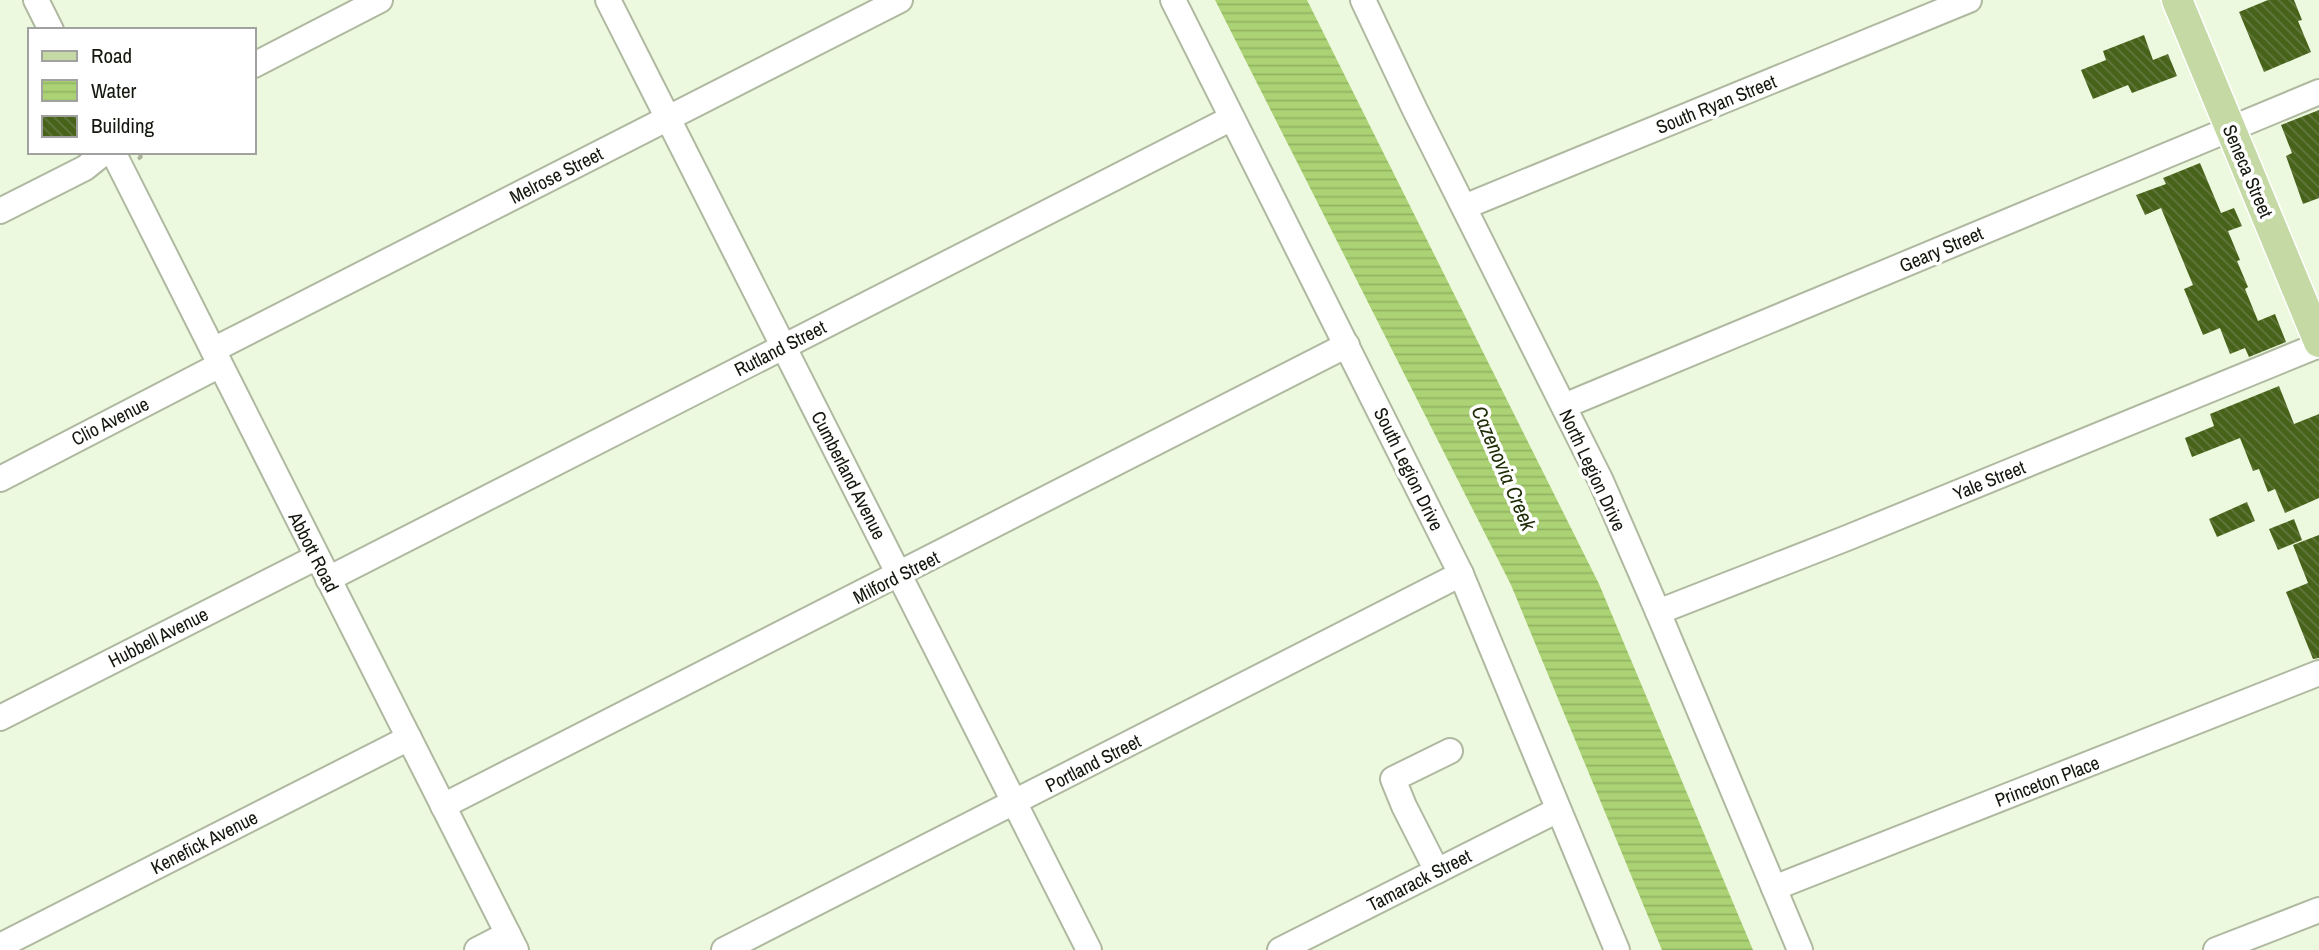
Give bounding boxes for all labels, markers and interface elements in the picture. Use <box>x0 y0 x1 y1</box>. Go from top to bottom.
legend <box>28 28 256 154</box>
text: Road <box>91 41 132 70</box>
street label: South Ryan Street <box>1652 68 1781 140</box>
text: Water <box>91 76 137 105</box>
text: Building <box>91 111 155 140</box>
street label: Seneca Street <box>2217 120 2280 222</box>
street label: Melrose Street <box>505 140 608 210</box>
street label: Geary Street <box>1895 220 1987 278</box>
street label: Rutland Street <box>730 314 831 382</box>
street label: Clio Avenue <box>67 390 153 452</box>
water label: Cazenovia Creek <box>1465 401 1544 536</box>
street label: South Legion Drive <box>1368 403 1450 535</box>
street label: North Legion Drive <box>1553 405 1633 535</box>
street label: Cumberland Avenue <box>805 406 893 544</box>
street label: Yale Street <box>1949 453 2030 506</box>
street label: Abbott Road <box>282 507 345 596</box>
street label: Milford Street <box>848 544 944 610</box>
street label: Hubbell Avenue <box>104 601 212 673</box>
street label: Portland Street <box>1041 728 1146 798</box>
street label: Princeton Place <box>1991 749 2103 813</box>
street label: Kenefick Avenue <box>146 804 262 880</box>
street label: Tamarack Street <box>1362 842 1476 917</box>

